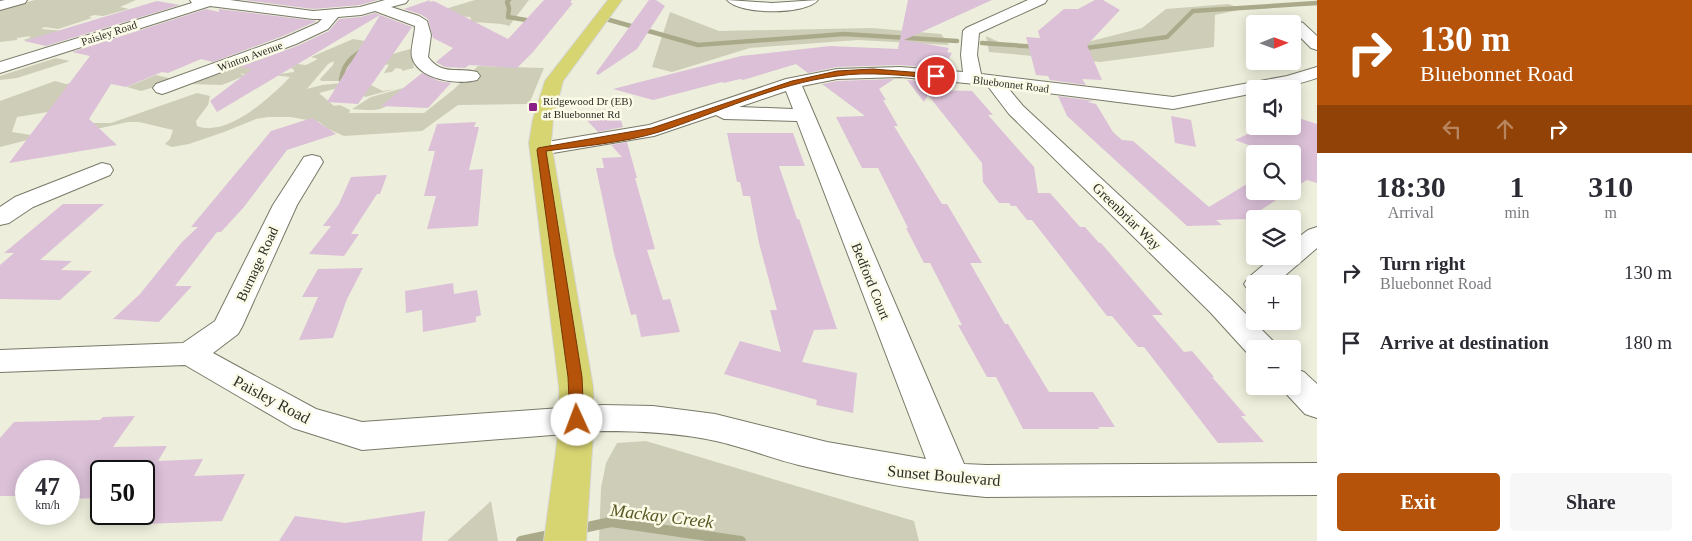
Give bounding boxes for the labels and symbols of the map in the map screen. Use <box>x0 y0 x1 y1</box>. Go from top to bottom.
north arrow <box>1246 15 1301 70</box>
street label: Paisley Road <box>80 18 139 48</box>
street label: Winton Avenue <box>216 39 284 73</box>
pin <box>915 55 957 97</box>
street label: Bluebonnet Road <box>972 73 1050 95</box>
place label: Ridgewood Dr (EB) at Bluebonnet Rd <box>543 95 633 120</box>
marker: Ridgewood Dr (EB) at Bluebonnet Rd <box>527 101 539 113</box>
street label: Greenbriar Way <box>1089 180 1164 253</box>
street label: Burnage Road <box>234 225 281 304</box>
street label: Bedford Court <box>848 241 893 322</box>
street label: Paisley Road <box>230 372 313 428</box>
position arrow <box>550 393 602 445</box>
speed limit sign: 50 <box>90 460 155 525</box>
street label: Sunset Boulevard <box>887 462 1001 489</box>
water label: Mackay Creek <box>608 500 716 532</box>

